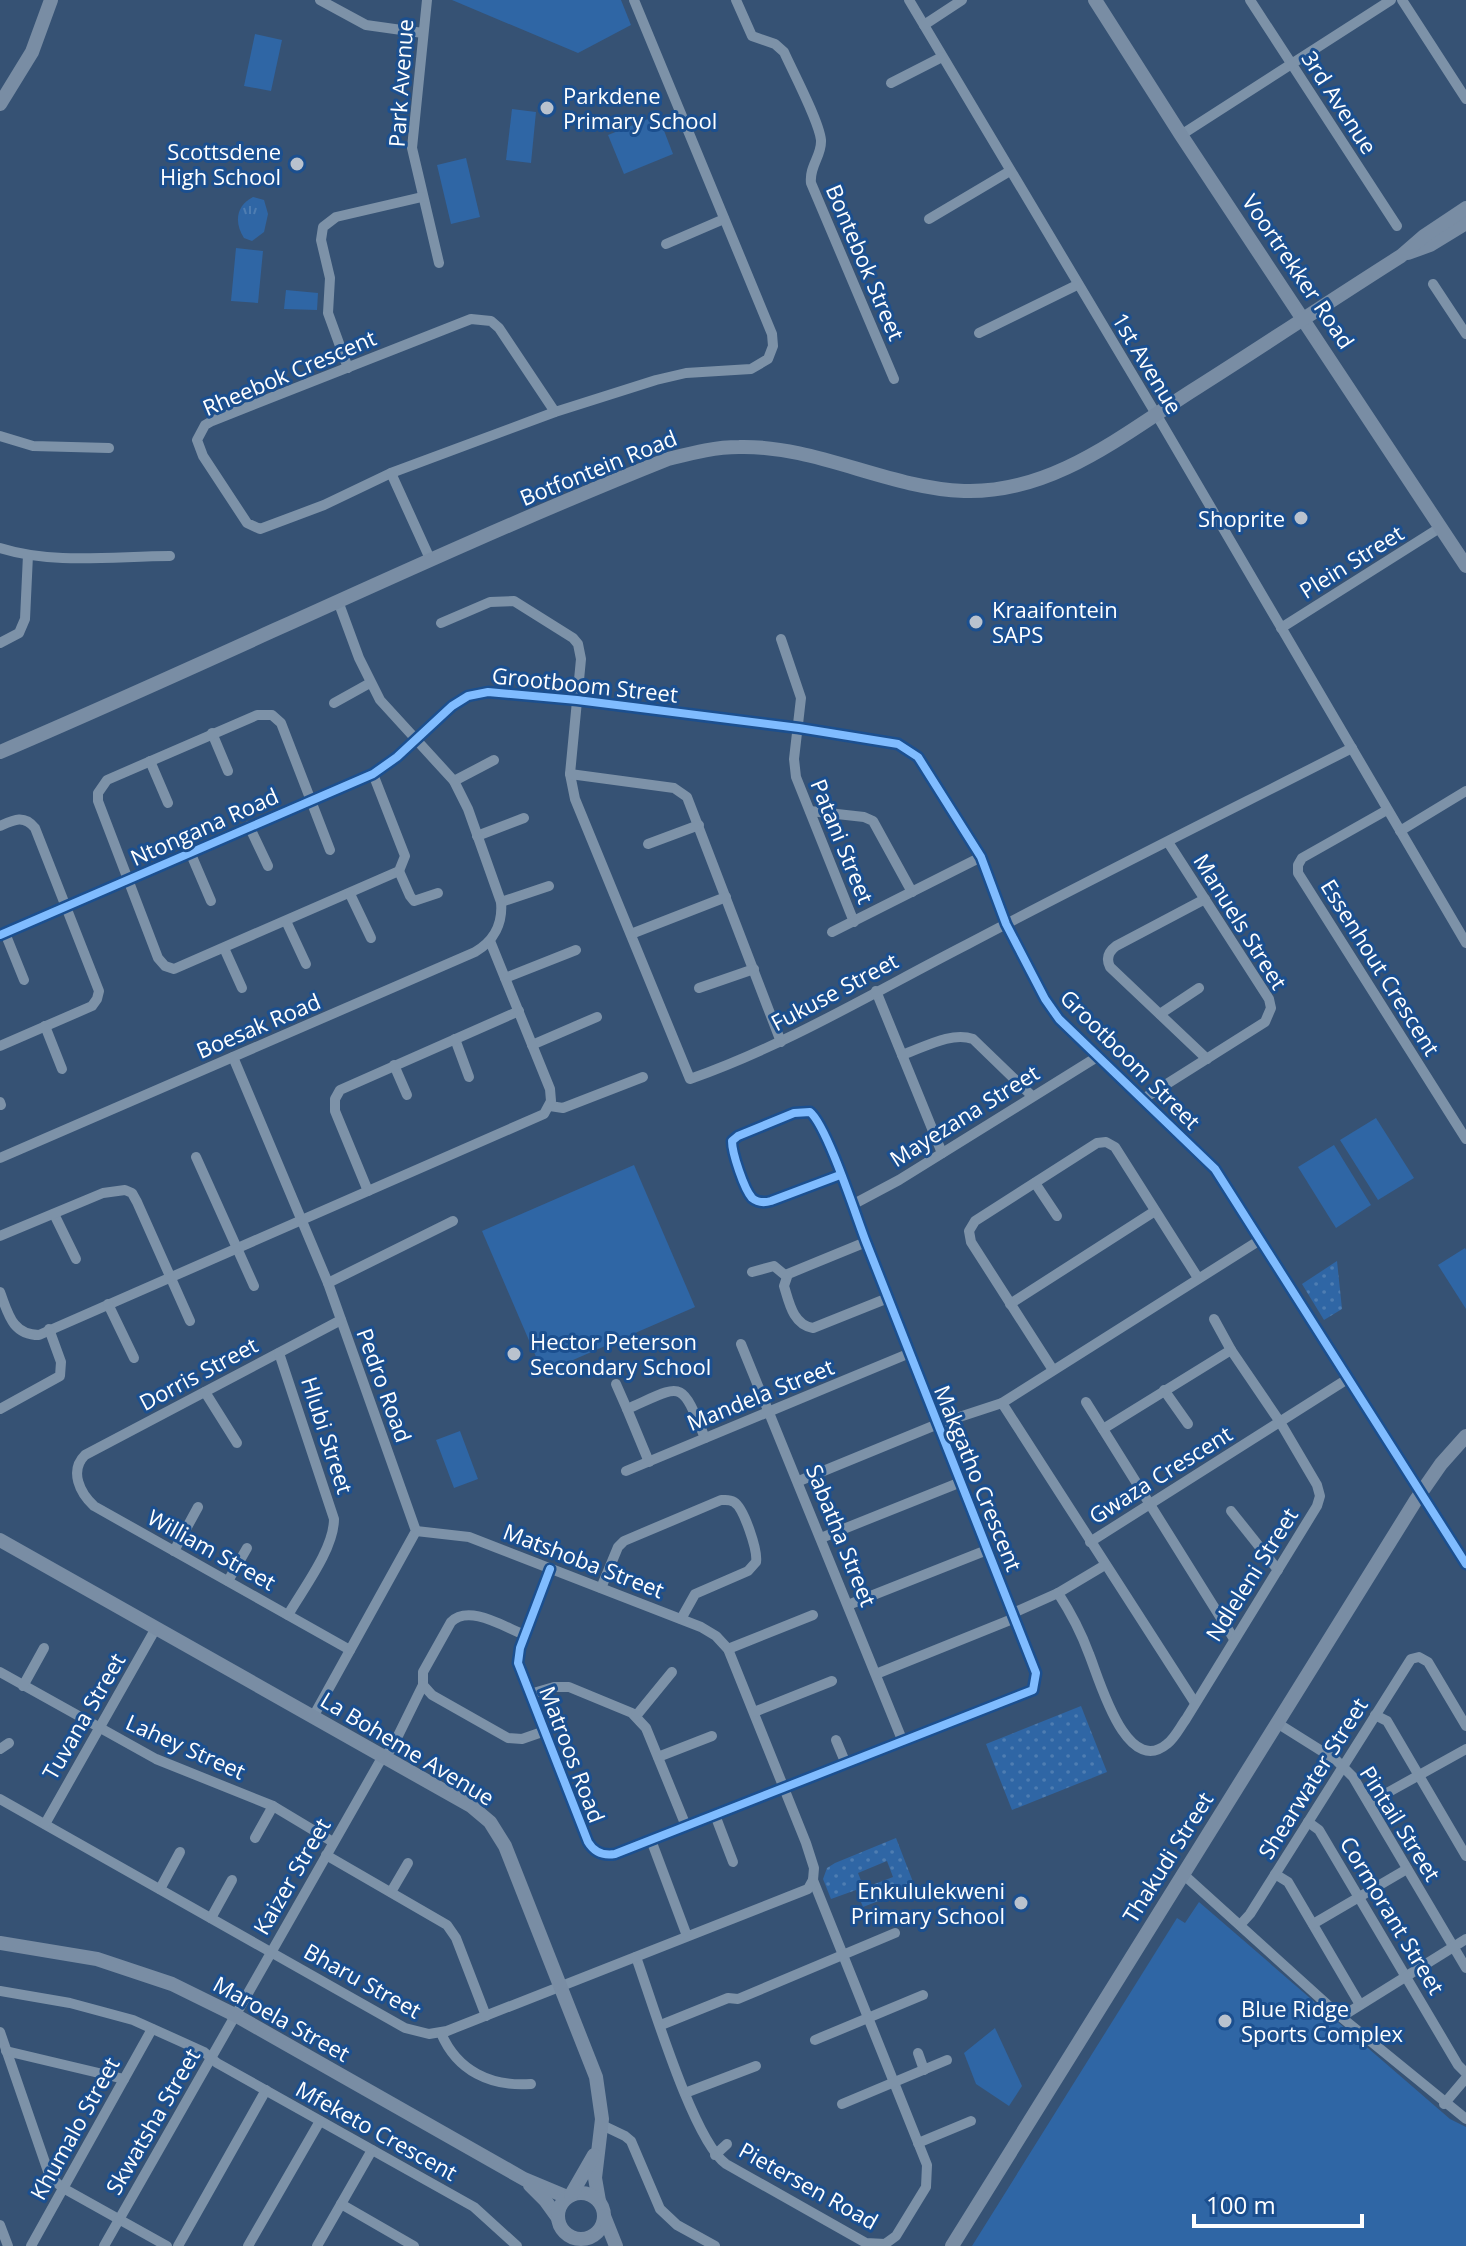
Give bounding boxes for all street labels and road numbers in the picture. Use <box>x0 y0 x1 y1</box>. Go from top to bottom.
street label: Park Avenue <box>381 18 419 148</box>
street label: 3rd Avenue <box>1295 45 1385 159</box>
street label: Bontebok Street <box>820 179 912 345</box>
street label: Voortrekker Road <box>1236 188 1362 354</box>
street label: 1st Avenue <box>1106 307 1190 419</box>
street label: Rheebok Crescent <box>198 322 380 422</box>
street label: Botfontein Road <box>515 422 681 512</box>
street label: Plein Street <box>1293 517 1409 605</box>
street label: Grootboom Street <box>491 659 680 709</box>
street label: Patani Street <box>804 774 882 908</box>
street label: Ntongana Road <box>125 780 283 872</box>
street label: Manuels Street <box>1187 848 1295 995</box>
street label: Essenhout Crescent <box>1315 873 1448 1061</box>
street label: Fukuse Street <box>765 945 903 1037</box>
street label: Grootboom Street <box>1054 982 1208 1136</box>
street label: Boesak Road <box>191 985 325 1065</box>
street label: Mayezana Street <box>884 1057 1045 1173</box>
street label: Pedro Road <box>350 1324 420 1446</box>
street label: Dorris Street <box>133 1329 263 1417</box>
street label: Mandela Street <box>682 1351 838 1437</box>
street label: Hlubi Street <box>295 1373 361 1498</box>
street label: Makgatho Crescent <box>928 1381 1030 1576</box>
street label: Gwaza Crescent <box>1083 1418 1237 1530</box>
street label: Sabatha Street <box>800 1460 884 1611</box>
street label: William Street <box>143 1501 282 1597</box>
street label: Ndleleni Street <box>1198 1501 1304 1646</box>
street label: Matshoba Street <box>499 1516 669 1605</box>
street label: Tuvana Street <box>35 1647 131 1785</box>
street label: Matroos Road <box>533 1681 613 1827</box>
street label: La Boheme Avenue <box>316 1684 500 1812</box>
street label: Shearwater Street <box>1250 1692 1374 1864</box>
street label: Lahey Street <box>122 1706 251 1786</box>
street label: Pintail Street <box>1354 1760 1448 1886</box>
street label: Thakudi Street <box>1115 1786 1219 1928</box>
street label: Kaizer Street <box>245 1812 337 1940</box>
street label: Cormorant Street <box>1334 1830 1452 2000</box>
street label: Bharu Street <box>299 1935 427 2025</box>
street label: Maroela Street <box>208 1968 356 2068</box>
street label: Skwatsha Street <box>98 2042 206 2200</box>
street label: Khumalo Street <box>22 2051 126 2205</box>
street label: Mfeketo Crescent <box>291 2073 463 2187</box>
street label: Pietersen Road <box>734 2134 884 2236</box>

